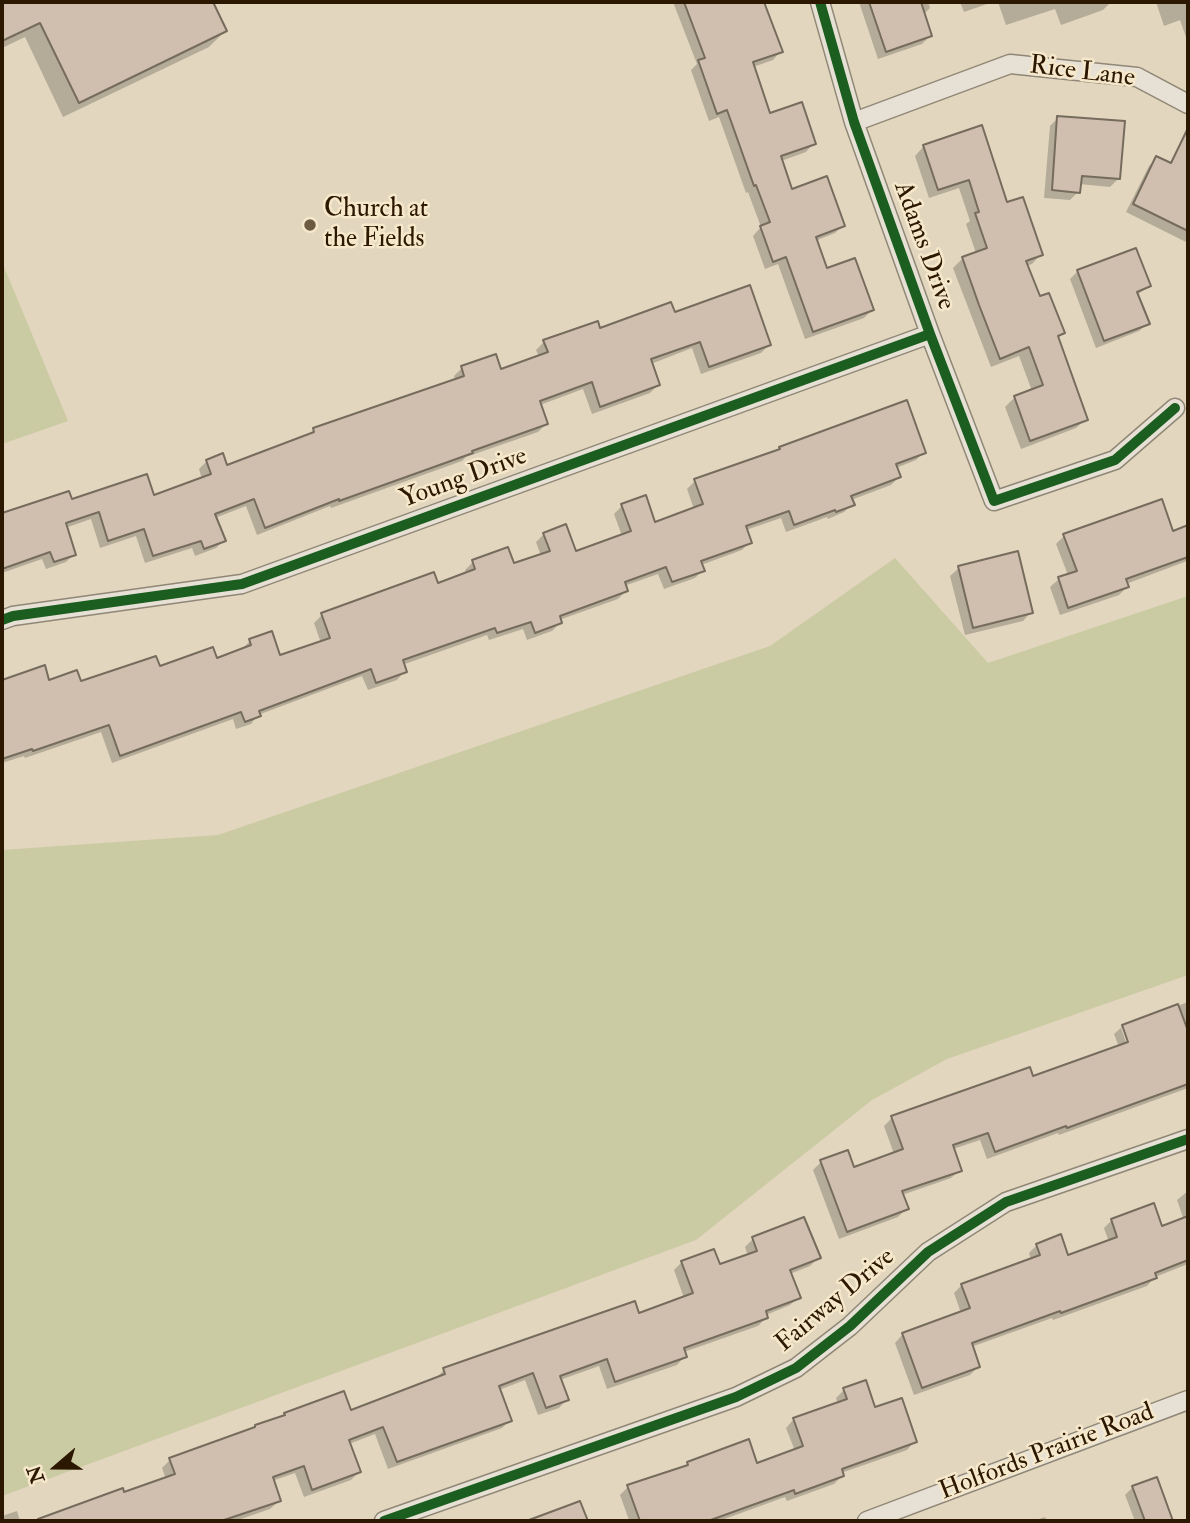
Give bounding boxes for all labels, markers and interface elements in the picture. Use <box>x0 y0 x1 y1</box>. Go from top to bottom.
street label: Rice Lane <box>1027 51 1137 95</box>
street label: Adams Drive <box>885 178 961 314</box>
place label: Church at the Fields <box>324 194 428 256</box>
marker: Church at the Fields <box>302 217 318 233</box>
street label: Young Drive <box>396 442 532 516</box>
street label: Fairway Drive <box>770 1242 902 1360</box>
street label: Holfords Prairie Road <box>935 1398 1159 1508</box>
north arrow <box>21 1432 91 1502</box>
text: N <box>22 1462 50 1486</box>

